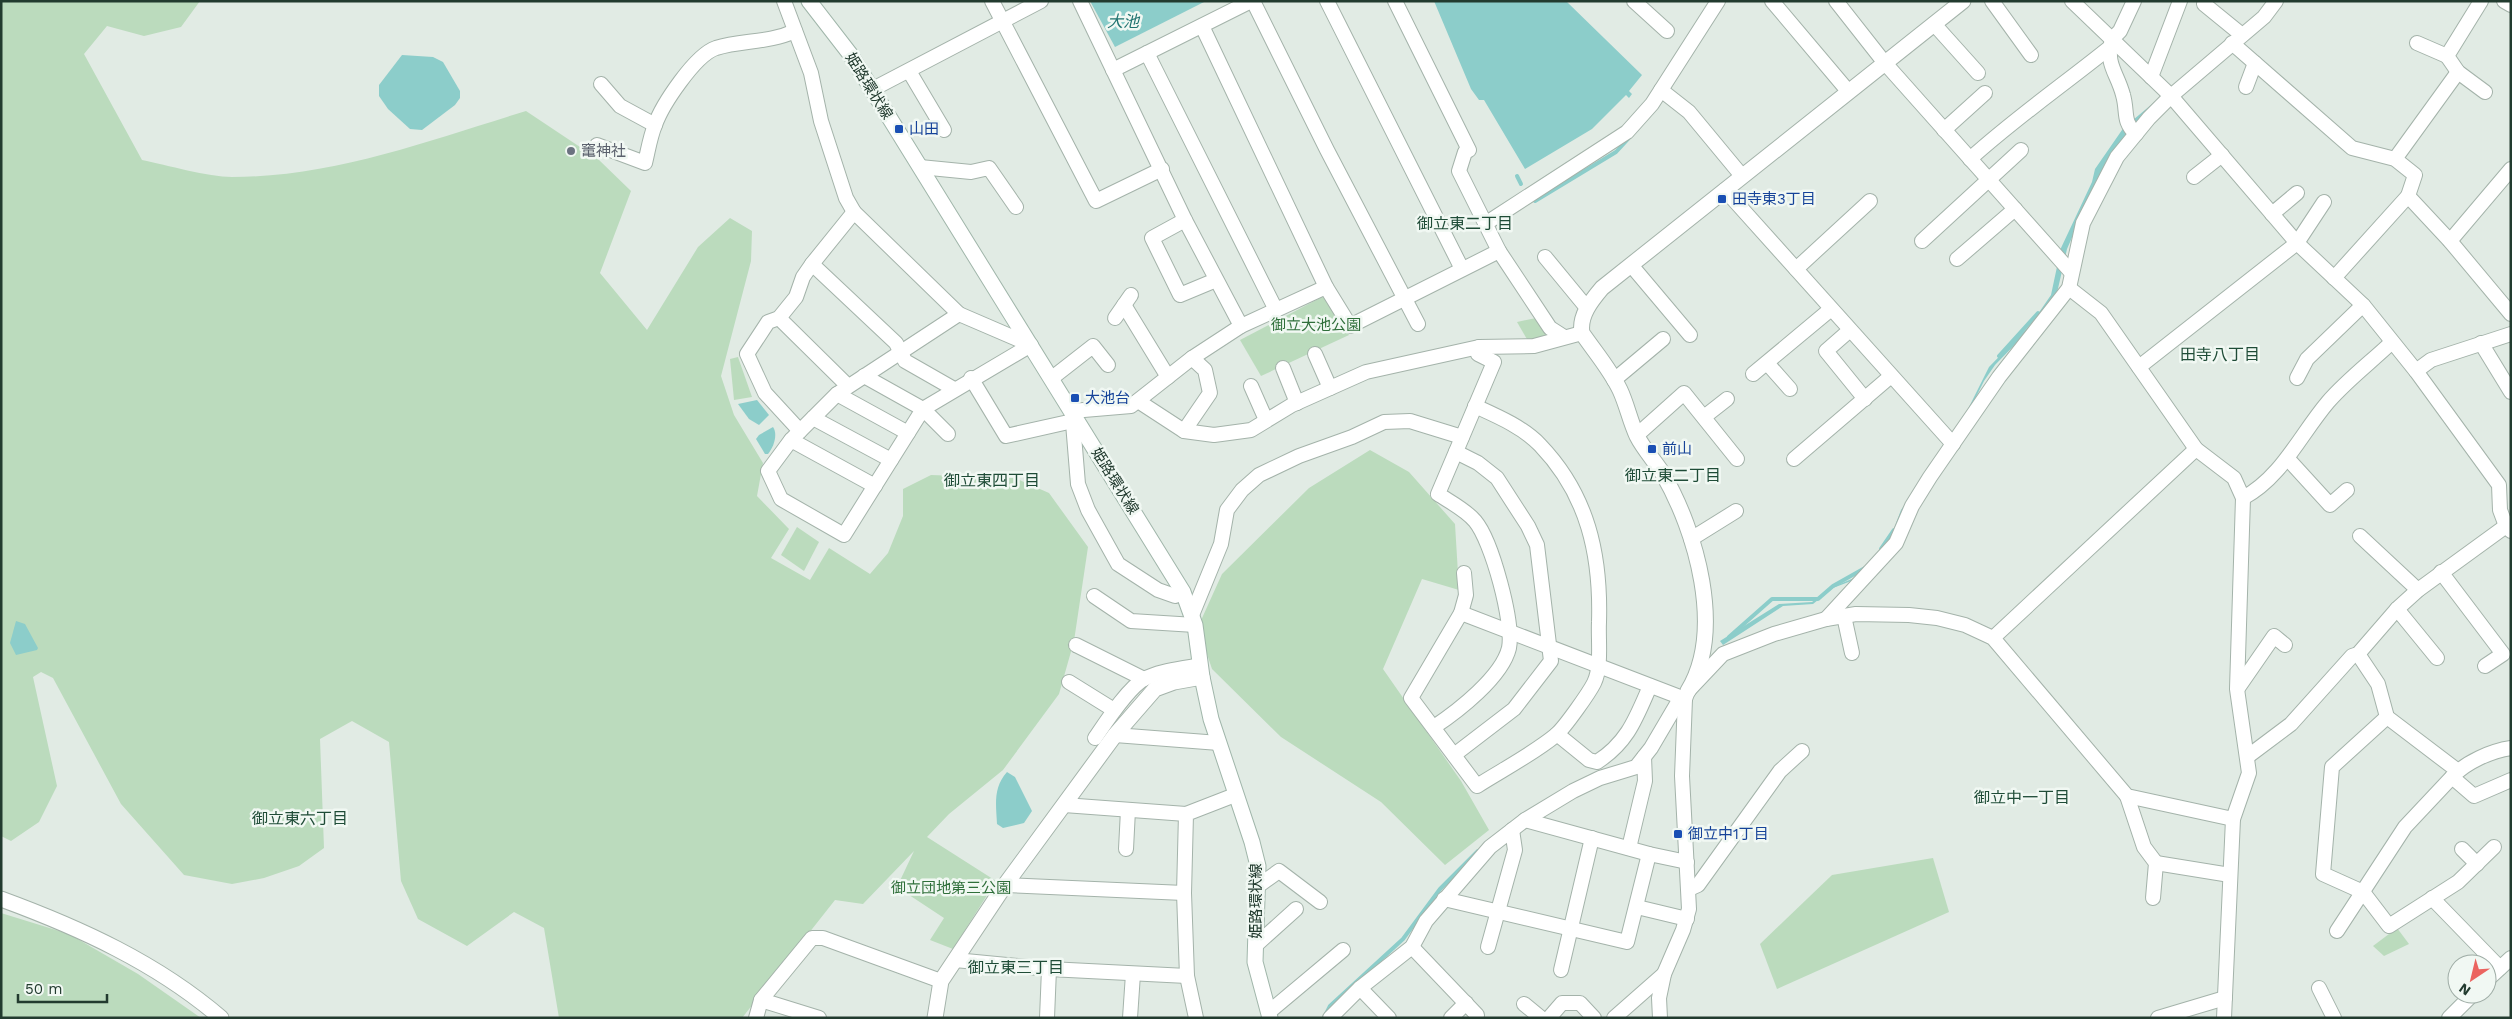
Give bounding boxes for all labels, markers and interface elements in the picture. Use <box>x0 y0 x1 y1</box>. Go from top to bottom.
water label: 大池 <box>1107 12 1141 31</box>
street label: 姫路環状線 <box>841 49 897 123</box>
place label: 山田 <box>909 120 939 138</box>
marker: 山田 <box>893 123 905 135</box>
place label: 竃神社 <box>581 142 626 160</box>
marker: 竃神社 <box>565 145 577 157</box>
place label: 田寺東3丁目 <box>1732 190 1816 208</box>
marker: 田寺東3丁目 <box>1716 193 1728 205</box>
district label: 御立東二丁目 <box>1417 214 1513 233</box>
park label: 御立大池公園 <box>1271 316 1361 334</box>
district label: 田寺八丁目 <box>2180 345 2260 364</box>
place label: 大池台 <box>1085 389 1130 407</box>
marker: 大池台 <box>1069 392 1081 404</box>
place label: 前山 <box>1662 440 1692 458</box>
marker: 前山 <box>1646 443 1658 455</box>
street label: 姫路環状線 <box>1087 444 1143 518</box>
district label: 御立東二丁目 <box>1625 466 1721 485</box>
district label: 御立東四丁目 <box>944 471 1040 490</box>
district label: 御立中一丁目 <box>1974 788 2070 807</box>
district label: 御立東六丁目 <box>252 809 348 828</box>
place label: 御立中1丁目 <box>1688 825 1769 843</box>
marker: 御立中1丁目 <box>1672 828 1684 840</box>
street label: 姫路環状線 <box>1247 863 1265 939</box>
park label: 御立団地第三公園 <box>891 879 1011 897</box>
north arrow <box>2447 954 2497 1004</box>
district label: 御立東三丁目 <box>968 958 1064 977</box>
scale bar <box>18 972 106 1004</box>
text: 50 m <box>25 980 62 998</box>
text: N <box>2456 980 2473 999</box>

